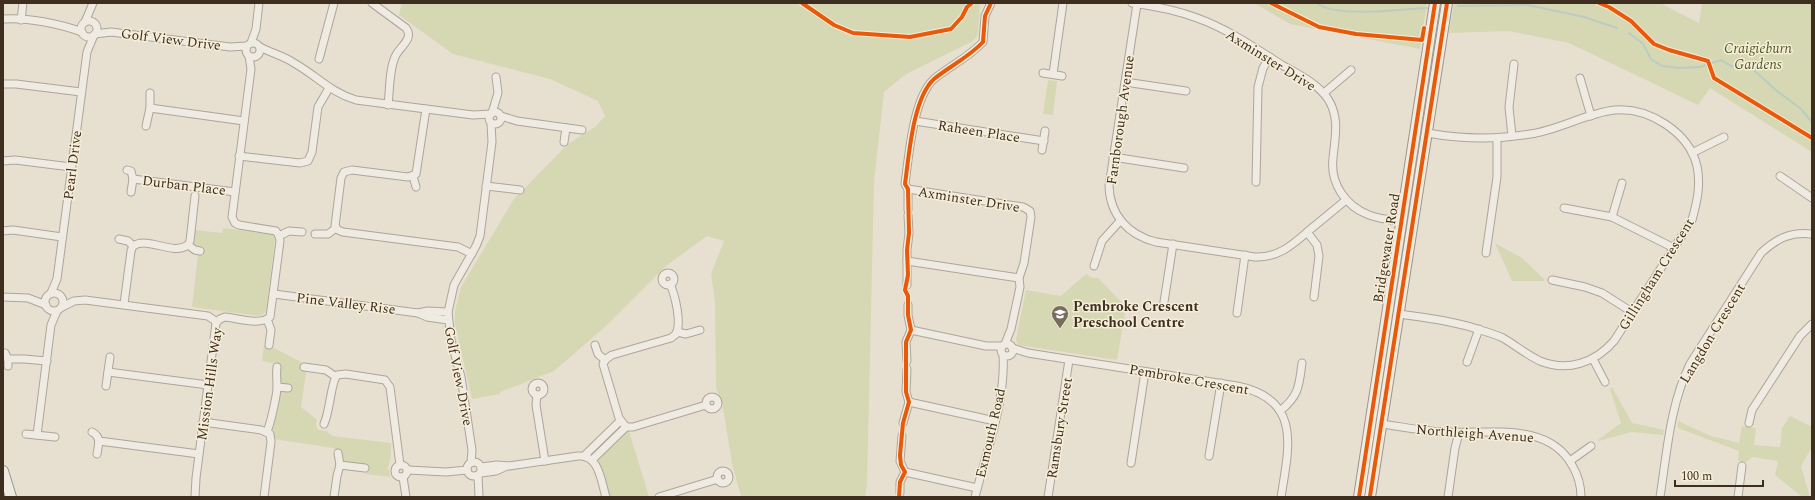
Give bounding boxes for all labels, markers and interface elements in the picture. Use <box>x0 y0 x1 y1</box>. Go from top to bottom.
street label: Golf View Drive <box>120 23 222 56</box>
street label: Axminster Drive <box>1222 24 1320 97</box>
park label: Craigieburn Gardens <box>1724 38 1792 75</box>
street label: Farnborough Avenue <box>1101 54 1140 186</box>
street label: Raheen Place <box>936 115 1022 148</box>
street label: Pearl Drive <box>58 129 87 201</box>
street label: Durban Place <box>141 170 227 201</box>
street label: Axminster Drive <box>917 181 1021 218</box>
street label: Bridgewater Road <box>1367 191 1406 305</box>
street label: Gillingham Crescent <box>1613 214 1700 335</box>
street label: Langdon Crescent <box>1674 279 1751 387</box>
street label: Pine Valley Rise <box>295 287 397 320</box>
place label: Pembroke Crescent Preschool Centre <box>1073 296 1199 333</box>
school or university icon: Pembroke Crescent Preschool Centre <box>1050 304 1070 329</box>
street label: Mission Hills Way <box>191 325 228 442</box>
street label: Golf View Drive <box>439 325 478 428</box>
street label: Pembroke Crescent <box>1127 359 1250 400</box>
street label: Ramsbury Street <box>1041 376 1078 480</box>
street label: Exmouth Road <box>970 386 1011 480</box>
street label: Northleigh Avenue <box>1415 419 1535 448</box>
scale bar <box>1675 462 1763 488</box>
text: 100 m <box>1681 467 1712 486</box>

